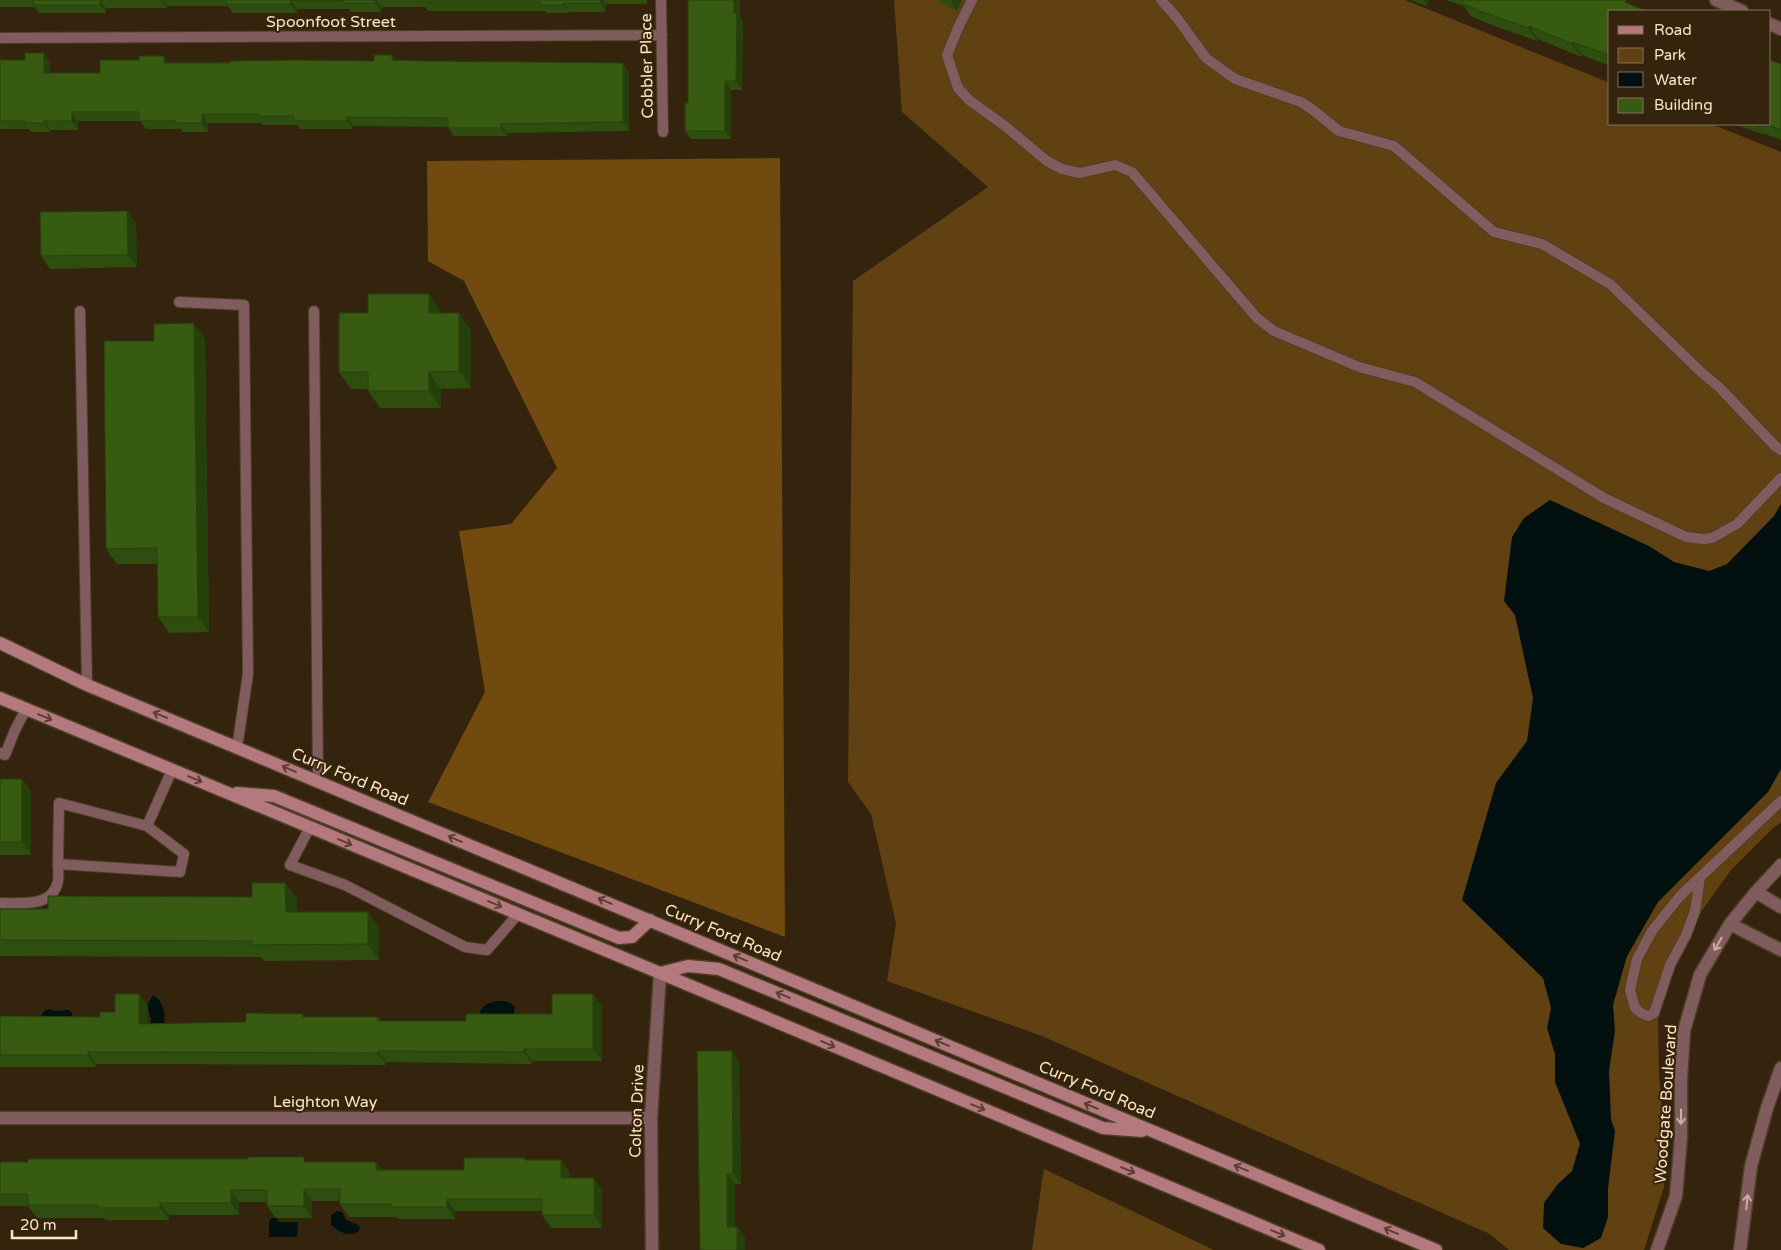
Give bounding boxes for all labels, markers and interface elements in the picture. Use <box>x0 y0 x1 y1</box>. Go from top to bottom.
legend <box>1608 10 1771 125</box>
street label: Spoonfoot Street <box>266 12 396 32</box>
street label: Cobbler Place <box>636 13 658 119</box>
text: Road <box>1654 21 1692 39</box>
text: Park <box>1654 46 1686 64</box>
text: Water <box>1654 71 1697 89</box>
text: Building <box>1654 96 1713 114</box>
one-way arrow <box>152 710 168 719</box>
one-way arrow <box>37 713 52 723</box>
street label: Curry Ford Road <box>289 743 411 811</box>
one-way arrow <box>282 764 297 773</box>
one-way arrow <box>187 775 202 785</box>
one-way arrow <box>448 833 463 843</box>
one-way arrow <box>337 837 352 847</box>
one-way arrow <box>598 896 613 906</box>
street label: Curry Ford Road <box>662 899 784 967</box>
one-way arrow <box>487 900 502 909</box>
one-way arrow <box>1712 937 1722 951</box>
one-way arrow <box>733 953 748 962</box>
one-way arrow <box>776 990 791 999</box>
street label: Woodgate Boulevard <box>1650 1024 1682 1184</box>
one-way arrow <box>934 1037 949 1046</box>
one-way arrow <box>820 1039 835 1049</box>
street label: Curry Ford Road <box>1036 1056 1158 1124</box>
street label: Colton Drive <box>625 1064 649 1158</box>
street label: Leighton Way <box>273 1092 378 1112</box>
one-way arrow <box>1084 1100 1099 1110</box>
one-way arrow <box>970 1102 985 1112</box>
one-way arrow <box>1676 1108 1686 1125</box>
one-way arrow <box>1234 1163 1249 1173</box>
one-way arrow <box>1120 1165 1135 1175</box>
one-way arrow <box>1742 1194 1752 1210</box>
scale bar <box>12 1208 76 1240</box>
text: 20 m <box>20 1216 57 1234</box>
one-way arrow <box>1384 1226 1399 1236</box>
one-way arrow <box>1270 1228 1285 1238</box>

